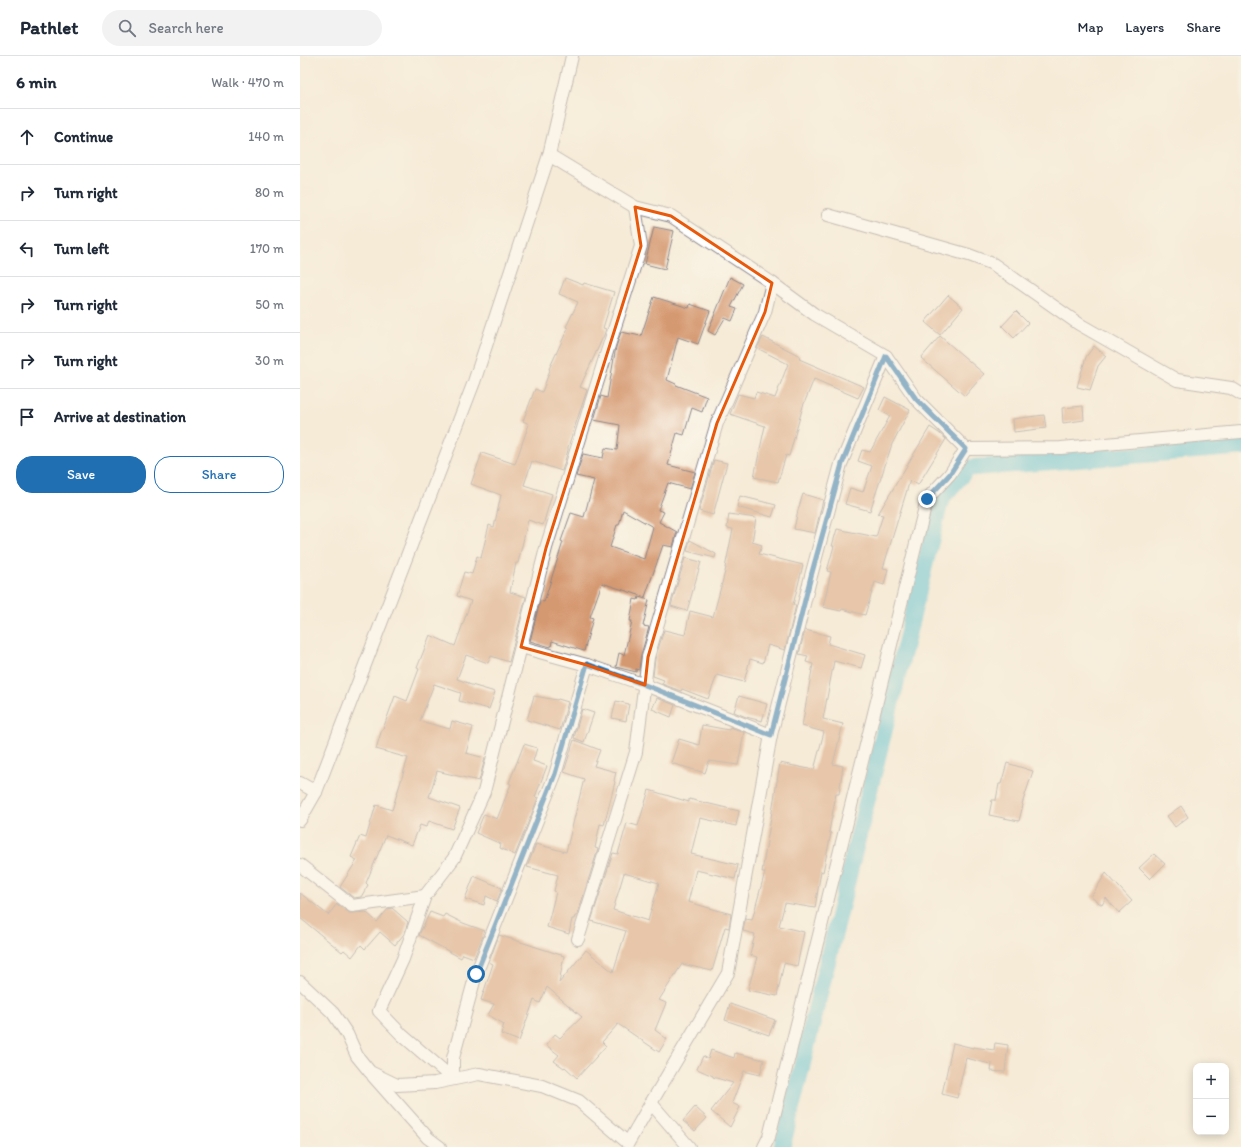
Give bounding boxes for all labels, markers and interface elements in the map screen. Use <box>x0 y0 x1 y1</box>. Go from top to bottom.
search box <box>102 10 382 46</box>
text: Pathlet <box>20 16 78 39</box>
icon: search <box>116 17 138 39</box>
text: Search here <box>148 19 224 37</box>
text: Map <box>1078 19 1103 36</box>
text: Layers <box>1125 19 1164 36</box>
text: Share <box>1186 19 1221 36</box>
text: 6 min <box>16 72 57 92</box>
text: Walk · 470 m <box>211 75 284 90</box>
icon: ahead <box>16 126 38 148</box>
text: Continue <box>54 128 113 146</box>
text: 140 m <box>248 129 284 144</box>
icon: right <box>16 182 38 204</box>
text: Turn right <box>54 184 118 202</box>
text: 80 m <box>255 185 284 200</box>
icon: left <box>16 238 38 260</box>
text: Turn left <box>54 240 109 258</box>
text: 170 m <box>250 241 284 256</box>
icon: right <box>16 294 38 316</box>
text: Turn right <box>54 296 118 314</box>
text: 50 m <box>255 297 284 312</box>
icon: right <box>16 350 38 372</box>
text: Turn right <box>54 352 118 370</box>
text: 30 m <box>255 353 284 368</box>
icon: arrive <box>16 406 38 428</box>
text: Arrive at destination <box>54 408 186 426</box>
button: Save <box>16 456 146 493</box>
button: Share <box>154 456 284 493</box>
route end <box>918 490 936 508</box>
route start <box>467 965 485 983</box>
map controls <box>1193 1063 1229 1135</box>
button: + <box>1193 1063 1229 1099</box>
button: − <box>1193 1099 1229 1135</box>

